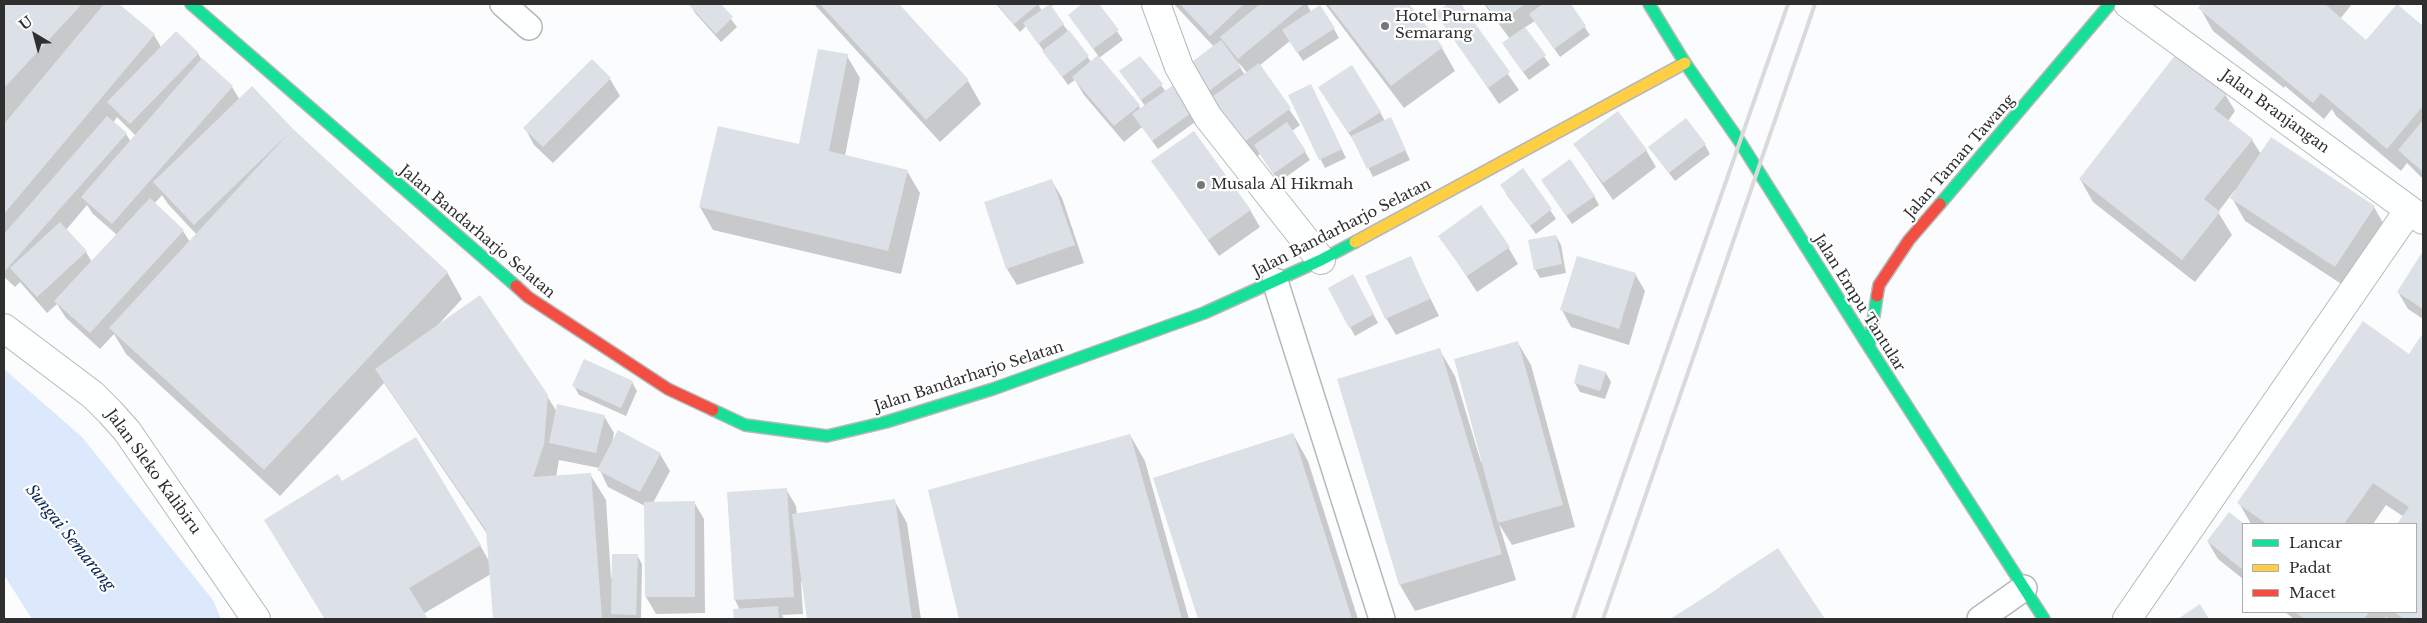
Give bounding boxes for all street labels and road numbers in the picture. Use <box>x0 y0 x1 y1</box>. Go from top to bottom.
street label: Jalan Branjangan <box>2217 67 2333 157</box>
street label: Jalan Taman Tawang <box>1901 91 2019 223</box>
street label: Jalan Bandarharjo Selatan <box>396 162 558 302</box>
street label: Jalan Bandarharjo Selatan <box>1250 175 1434 281</box>
street label: Jalan Empu Tantular <box>1809 231 1909 375</box>
street label: Jalan Bandarharjo Selatan <box>872 338 1066 416</box>
street label: Jalan Sleko Kalibiru <box>102 406 204 538</box>

